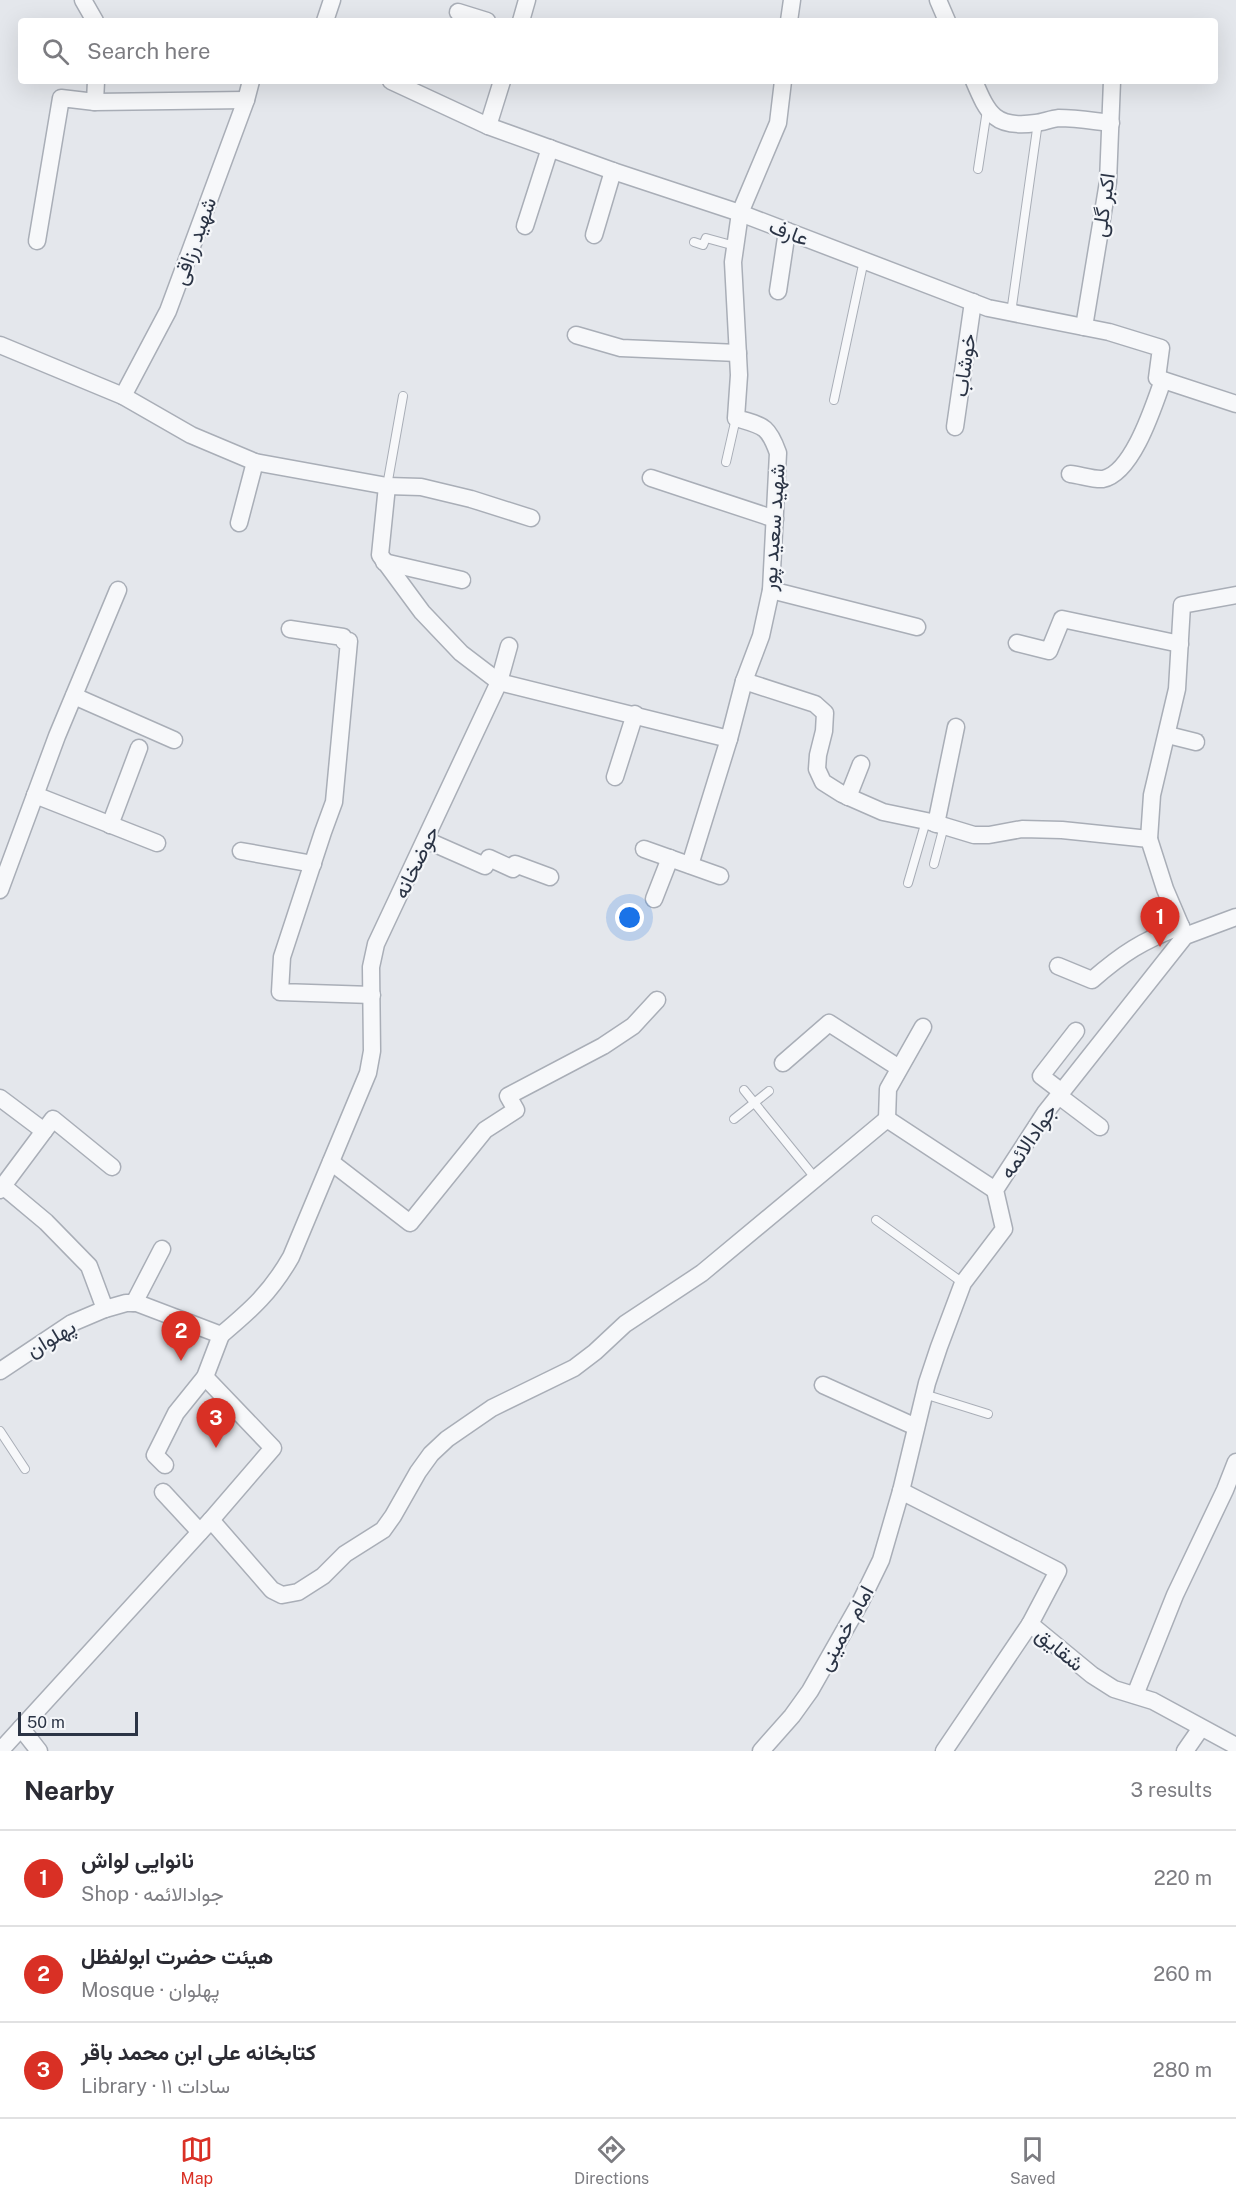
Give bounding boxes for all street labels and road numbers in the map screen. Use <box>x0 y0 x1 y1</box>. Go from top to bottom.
street label: اکبر گلی <box>1086 171 1121 239</box>
street label: شهید رزاقی <box>167 194 222 289</box>
street label: عارف <box>765 213 812 252</box>
street label: خوشاب <box>947 332 982 398</box>
street label: شهید سعید پور <box>756 462 792 593</box>
street label: حوضخانه <box>388 822 445 903</box>
street label: جوادالائمه <box>994 1099 1063 1184</box>
street label: پهلوان <box>22 1314 81 1364</box>
street label: امام خمینی <box>811 1581 880 1676</box>
street label: شقایق <box>1031 1622 1089 1676</box>

